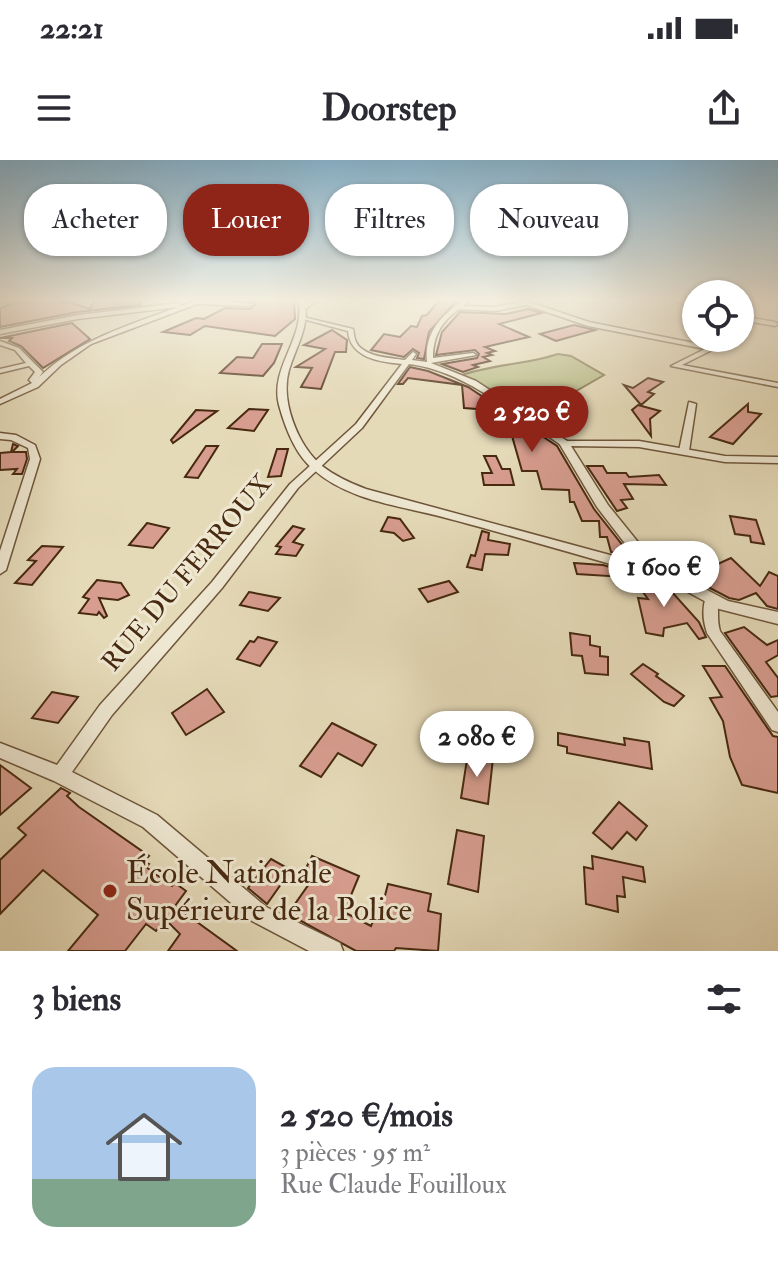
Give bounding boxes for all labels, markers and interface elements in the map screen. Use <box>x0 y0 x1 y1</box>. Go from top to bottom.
text: 22:21 <box>40 10 104 47</box>
icon: menu <box>32 86 76 130</box>
text: Doorstep <box>322 86 456 131</box>
icon: share <box>702 86 746 130</box>
chip: Acheter <box>24 184 167 256</box>
chip: Louer <box>183 184 309 256</box>
chip: Filtres <box>325 184 454 256</box>
chip: Nouveau <box>470 184 628 256</box>
map controls <box>682 280 754 352</box>
button: locate <box>682 280 754 352</box>
pin: 2 520 € <box>458 386 606 454</box>
text: 2 520 € <box>493 396 571 428</box>
street label: RUE DU FERROUX <box>95 468 279 678</box>
pin: 1 600 € <box>590 541 738 609</box>
text: 1 600 € <box>626 551 702 583</box>
pin: 2 080 € <box>403 711 551 779</box>
text: 2 080 € <box>438 721 516 753</box>
place label: École Nationale Supérieure de la Police <box>126 853 412 930</box>
marker: École Nationale Supérieure de la Police <box>101 882 119 900</box>
icon: filters <box>702 977 746 1021</box>
text: 3 biens <box>32 978 121 1021</box>
text: 2 520 €/mois <box>280 1094 453 1137</box>
icon: home <box>96 1099 192 1195</box>
text: 3 pièces · 95 m² <box>280 1137 430 1169</box>
text: Rue Claude Fouilloux <box>280 1169 506 1201</box>

